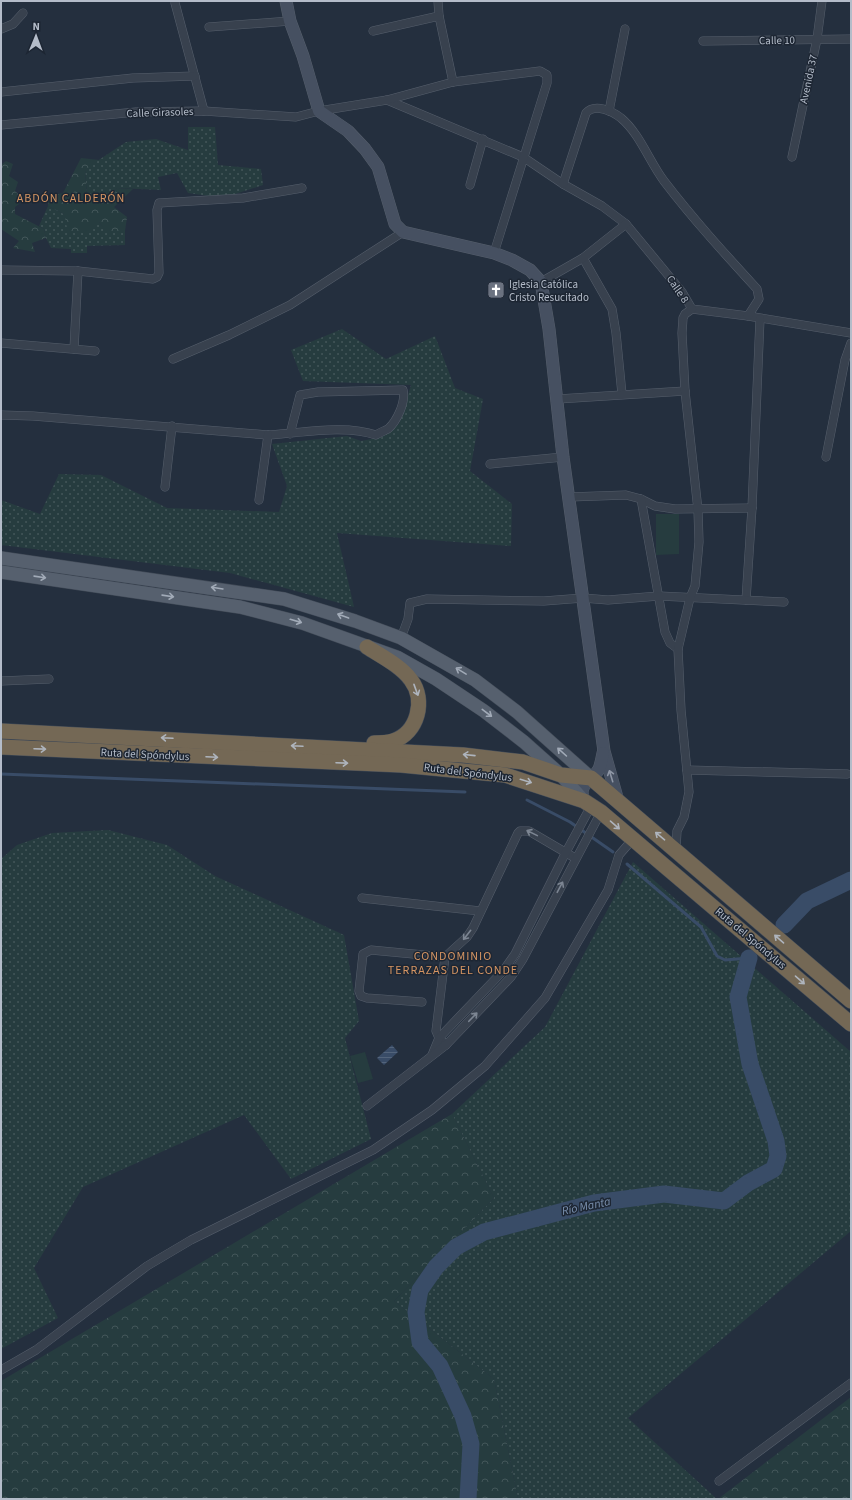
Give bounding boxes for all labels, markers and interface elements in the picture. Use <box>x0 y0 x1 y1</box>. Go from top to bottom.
north arrow <box>16 16 56 56</box>
text: N <box>32 19 40 34</box>
street label: Calle 10 <box>759 33 795 48</box>
street label: Avenida 37 <box>796 53 821 105</box>
street label: Calle Girasoles <box>126 104 194 121</box>
district label: ABDÓN CALDERÓN <box>17 190 125 207</box>
street label: Calle 8 <box>663 272 693 307</box>
place label: Iglesia Católica Cristo Resucitado <box>509 277 589 305</box>
church icon: Iglesia Católica Cristo Resucitado <box>486 280 506 300</box>
one-way arrow <box>33 573 46 581</box>
one-way arrow <box>210 584 223 592</box>
one-way arrow <box>161 592 174 600</box>
one-way arrow <box>338 612 350 620</box>
one-way arrow <box>289 618 302 625</box>
one-way arrow <box>455 667 467 675</box>
one-way arrow <box>412 684 420 696</box>
one-way arrow <box>481 709 492 718</box>
one-way arrow <box>161 735 174 742</box>
one-way arrow <box>291 742 304 749</box>
one-way arrow <box>33 745 46 752</box>
street label: Ruta del Spóndylus <box>100 745 190 764</box>
one-way arrow <box>557 748 567 757</box>
one-way arrow <box>463 752 476 759</box>
one-way arrow <box>205 753 218 761</box>
one-way arrow <box>335 760 348 767</box>
street label: Ruta del Spóndylus <box>423 760 513 785</box>
one-way arrow <box>607 770 614 783</box>
one-way arrow <box>520 778 533 785</box>
one-way arrow <box>610 820 621 829</box>
one-way arrow <box>526 829 538 836</box>
one-way arrow <box>654 831 665 840</box>
one-way arrow <box>556 881 564 893</box>
street label: Ruta del Spóndylus <box>712 904 790 973</box>
one-way arrow <box>463 930 471 941</box>
one-way arrow <box>774 934 784 944</box>
district label: CONDOMINIO TERRAZAS DEL CONDE <box>388 948 518 979</box>
one-way arrow <box>795 976 806 985</box>
one-way arrow <box>468 1012 478 1022</box>
water label: Río Manta <box>560 1193 613 1220</box>

